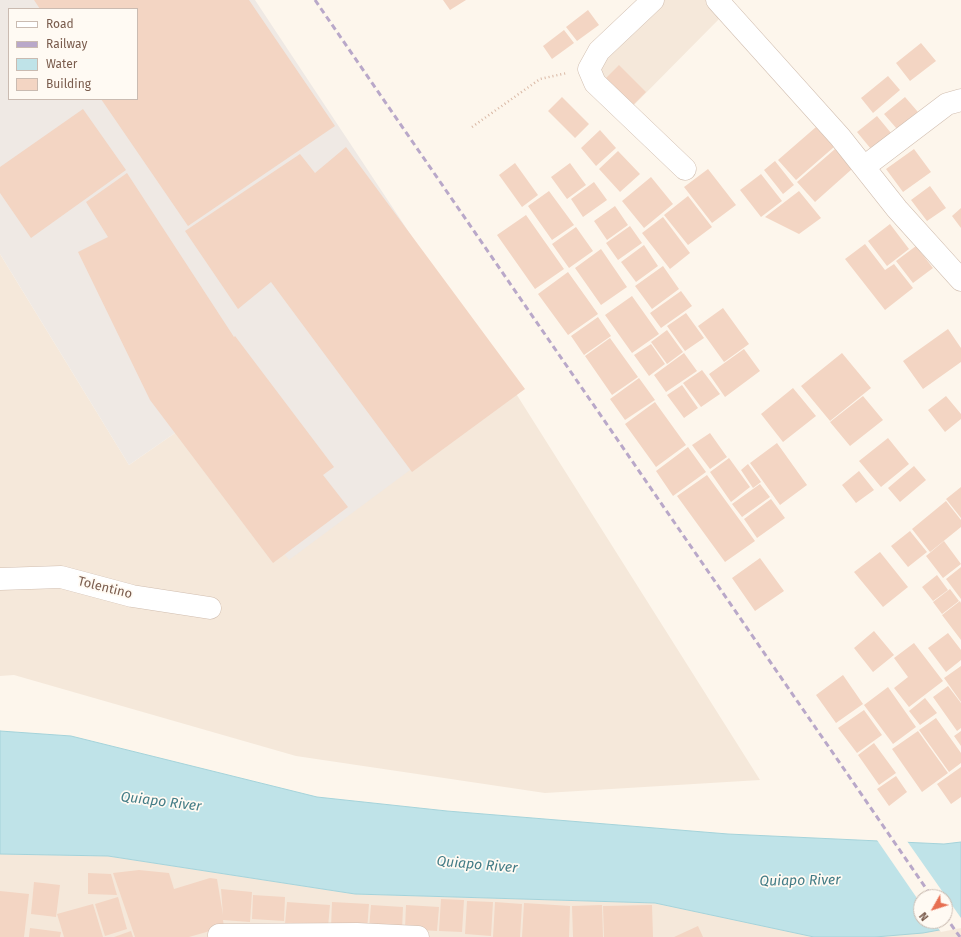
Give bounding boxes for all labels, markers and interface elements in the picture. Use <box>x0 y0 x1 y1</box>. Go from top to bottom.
legend <box>8 8 138 100</box>
text: Road <box>46 17 74 31</box>
text: Railway <box>46 37 87 51</box>
text: Water <box>46 57 77 71</box>
text: Building <box>46 77 91 91</box>
street label: Tolentino <box>76 574 134 602</box>
water label: Quiapo River <box>120 789 202 815</box>
water label: Quiapo River <box>436 853 518 877</box>
water label: Quiapo River <box>759 872 841 890</box>
north arrow <box>913 889 953 929</box>
text: N <box>917 909 931 923</box>

